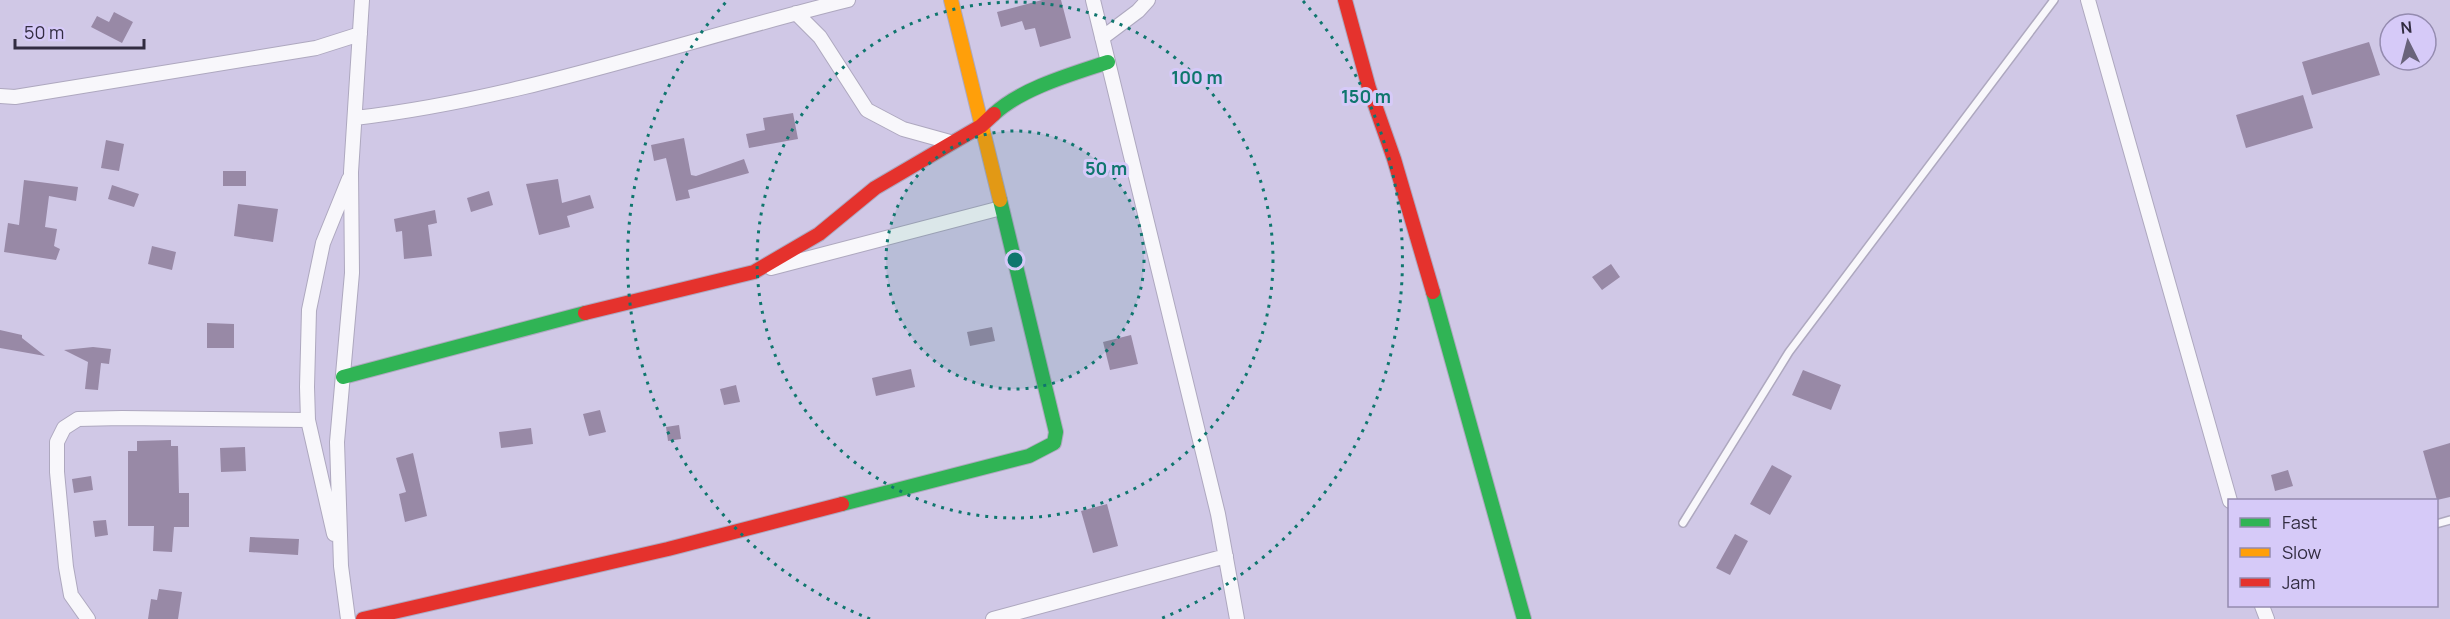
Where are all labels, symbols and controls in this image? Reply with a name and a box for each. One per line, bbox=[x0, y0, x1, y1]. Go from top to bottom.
scale bar bbox=[15, 12, 144, 50]
north arrow bbox=[2378, 12, 2438, 72]
text: N bbox=[2400, 16, 2413, 39]
text: 50 m bbox=[24, 20, 64, 44]
text: 100 m bbox=[1171, 65, 1223, 89]
text: 150 m bbox=[1341, 84, 1391, 108]
text: 50 m bbox=[1085, 156, 1127, 180]
centre of rings bbox=[1005, 250, 1025, 270]
legend bbox=[2228, 499, 2438, 607]
text: Fast bbox=[2282, 510, 2317, 534]
text: Slow bbox=[2282, 540, 2322, 564]
text: Jam bbox=[2282, 570, 2316, 594]

